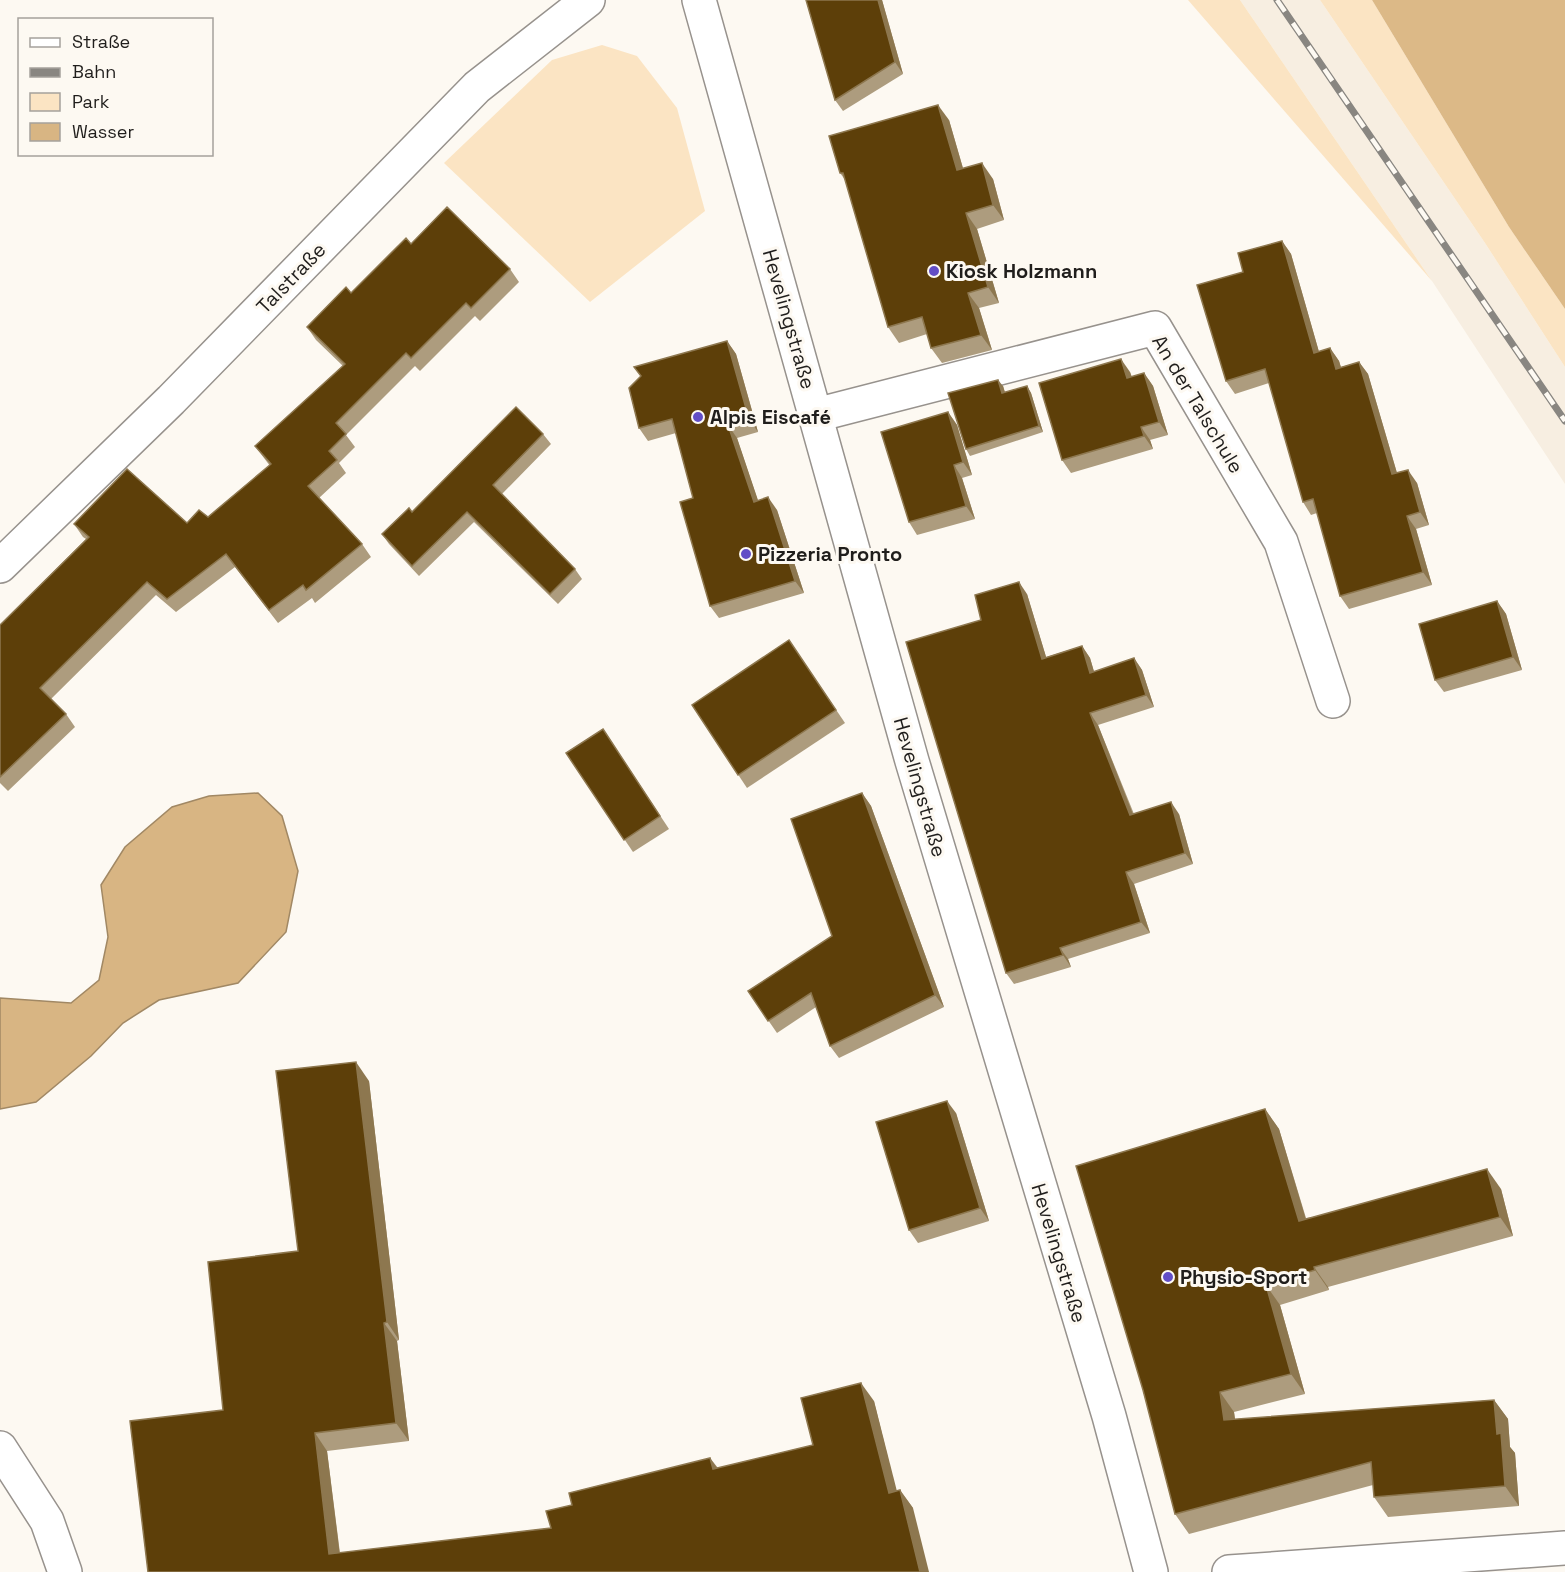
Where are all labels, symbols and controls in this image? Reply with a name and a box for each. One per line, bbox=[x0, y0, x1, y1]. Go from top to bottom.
legend bbox=[18, 18, 213, 156]
text: Straße bbox=[72, 30, 130, 53]
text: Bahn bbox=[72, 60, 116, 83]
text: Park bbox=[72, 90, 110, 113]
text: Wasser bbox=[72, 120, 134, 143]
street label: Talstraße bbox=[251, 237, 331, 319]
street label: Hevelingstraße bbox=[757, 246, 821, 392]
place label: Kiosk Holzmann bbox=[946, 258, 1097, 284]
marker: Kiosk Holzmann bbox=[927, 264, 941, 278]
street label: An der Talschule bbox=[1146, 330, 1250, 478]
place label: Alpis Eiscafé bbox=[710, 404, 831, 430]
marker: Alpis Eiscafé bbox=[691, 410, 705, 424]
place label: Pizzeria Pronto bbox=[758, 541, 902, 567]
marker: Pizzeria Pronto bbox=[739, 547, 753, 561]
street label: Hevelingstraße bbox=[888, 714, 952, 860]
street label: Hevelingstraße bbox=[1025, 1180, 1093, 1326]
place label: Physio-Sport bbox=[1180, 1264, 1307, 1290]
marker: Physio-Sport bbox=[1161, 1270, 1175, 1284]

